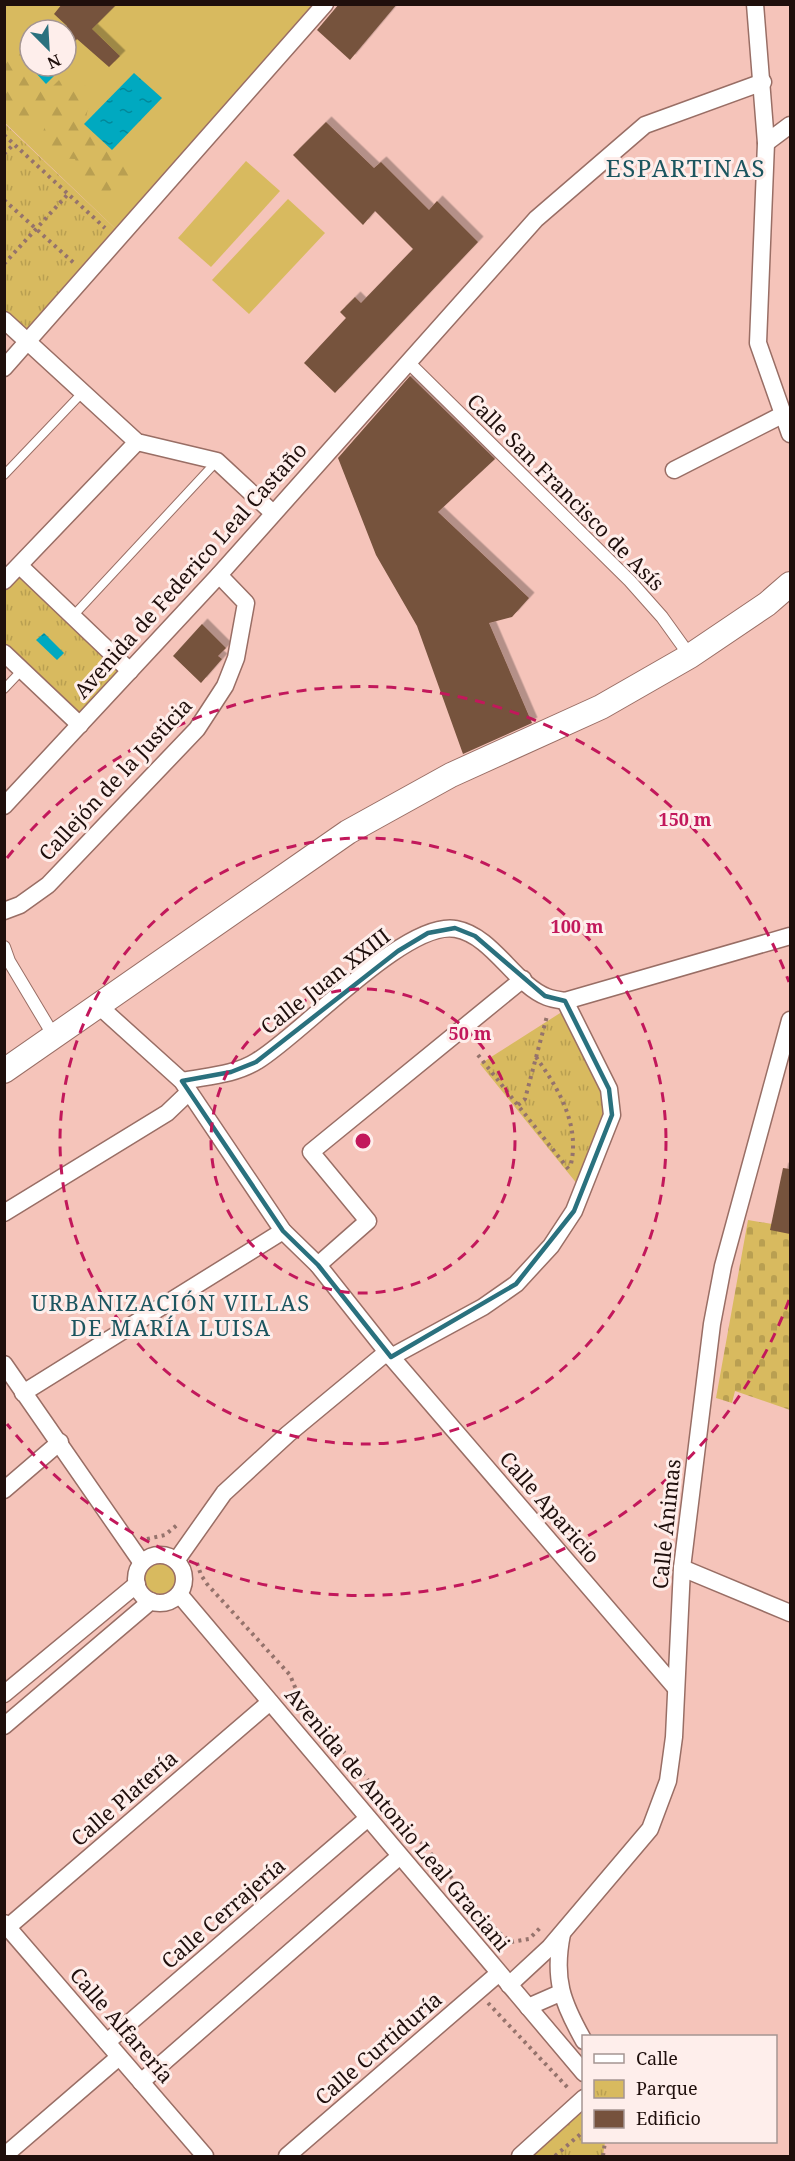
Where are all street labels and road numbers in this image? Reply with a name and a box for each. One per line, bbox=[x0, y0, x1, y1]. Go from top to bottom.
street label: Calle San Francisco de Asís bbox=[461, 387, 671, 597]
street label: Avenida de Federico Leal Castaño bbox=[67, 436, 313, 704]
street label: Callejón de la Justicia bbox=[32, 692, 198, 866]
street label: Calle Juan XXIII bbox=[255, 922, 395, 1040]
street label: Calle Aparicio bbox=[494, 1445, 606, 1569]
street label: Calle Ánimas bbox=[645, 1458, 687, 1590]
street label: Avenida de Antonio Leal Graciani bbox=[279, 1681, 517, 1957]
street label: Calle Platería bbox=[65, 1744, 183, 1852]
street label: Calle Cerrajería bbox=[155, 1851, 291, 1975]
street label: Calle Alfarería bbox=[64, 1961, 180, 2089]
street label: Calle Curtiduría bbox=[309, 1985, 447, 2111]

